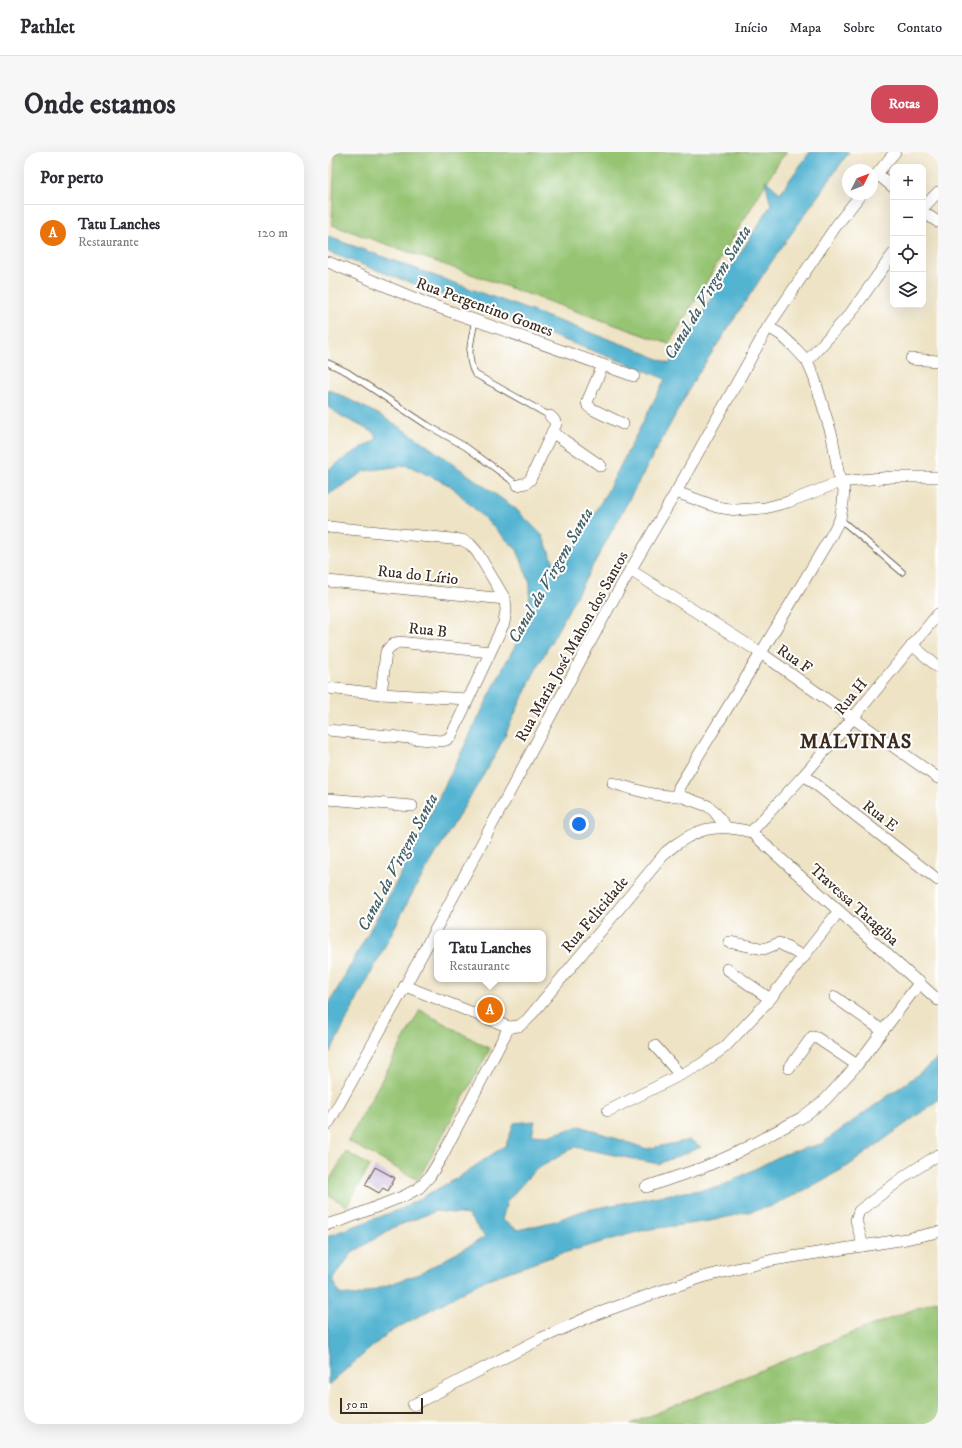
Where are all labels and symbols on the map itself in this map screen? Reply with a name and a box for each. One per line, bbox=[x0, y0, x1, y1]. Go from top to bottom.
north arrow bbox=[842, 164, 878, 200]
water label: Canal da Virgem Santa bbox=[659, 221, 757, 364]
street label: Rua Pergentino Gomes bbox=[413, 273, 556, 341]
water label: Canal da Virgem Santa bbox=[503, 504, 599, 647]
street label: Rua Maria José Mahon dos Santos bbox=[511, 548, 633, 745]
street label: Rua do Lírio bbox=[376, 561, 460, 589]
street label: Rua B bbox=[408, 618, 448, 642]
street label: Rua F bbox=[773, 640, 816, 678]
street label: Rua H bbox=[830, 674, 872, 719]
district label: MALVINAS bbox=[800, 730, 912, 755]
water label: Canal da Virgem Santa bbox=[352, 790, 443, 935]
street label: Rua E bbox=[858, 796, 902, 836]
your location bbox=[569, 814, 589, 834]
street label: Travessa Tatagiba bbox=[806, 859, 903, 950]
street label: Rua Felicidade bbox=[557, 872, 633, 957]
pin: A bbox=[477, 995, 503, 1025]
scale bar bbox=[340, 1396, 423, 1415]

